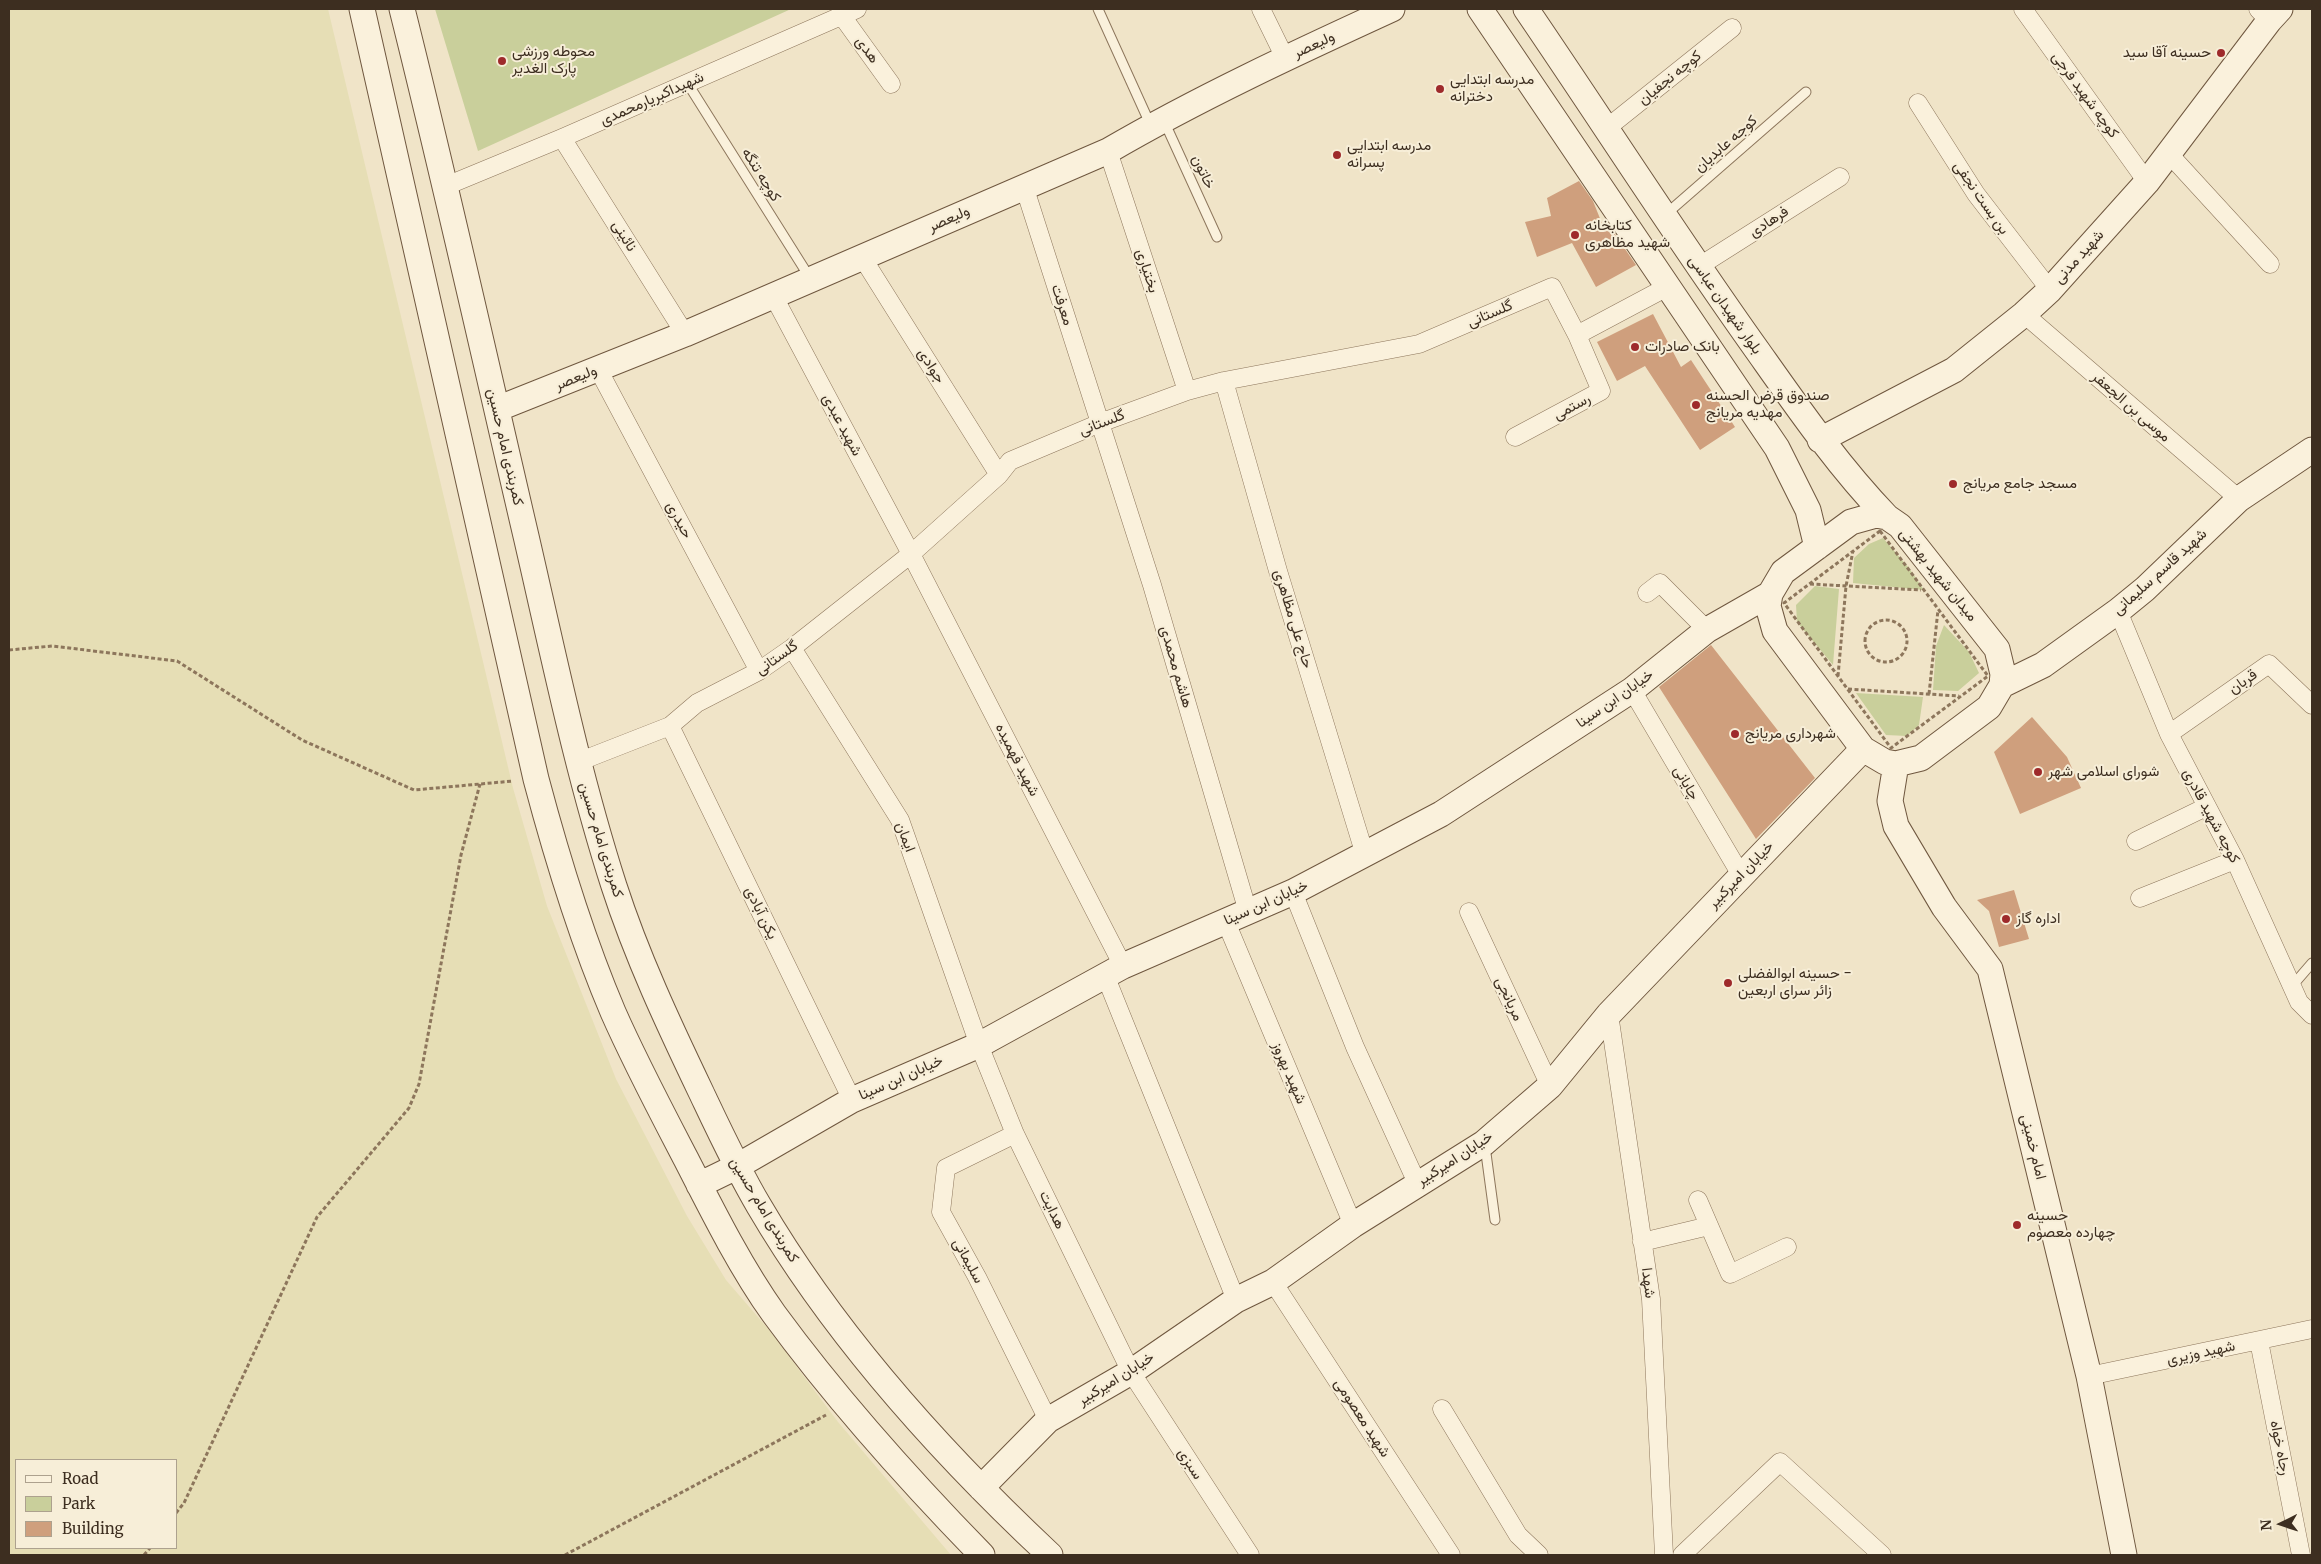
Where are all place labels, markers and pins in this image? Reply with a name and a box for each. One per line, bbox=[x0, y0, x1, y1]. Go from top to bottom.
place label: محوطه ورزشی پارک الغدیر bbox=[512, 43, 595, 78]
place label: حسینه آقا سید bbox=[2123, 44, 2211, 62]
marker: حسینه آقا سید bbox=[2215, 47, 2227, 59]
marker: محوطه ورزشی پارک الغدیر bbox=[496, 55, 508, 67]
place label: مدرسه ابتدایی دخترانه bbox=[1450, 71, 1534, 106]
marker: مدرسه ابتدایی دخترانه bbox=[1434, 83, 1446, 95]
place label: مدرسه ابتدایی پسرانه bbox=[1347, 137, 1431, 172]
marker: مدرسه ابتدایی پسرانه bbox=[1331, 149, 1343, 161]
place label: کتابخانه شهید مظاهری bbox=[1585, 217, 1670, 252]
marker: کتابخانه شهید مظاهری bbox=[1569, 229, 1581, 241]
place label: بانک صادرات bbox=[1645, 338, 1720, 356]
marker: بانک صادرات bbox=[1629, 341, 1641, 353]
place label: صندوق قرض الحسنه مهدیه مریانج bbox=[1706, 387, 1829, 422]
marker: صندوق قرض الحسنه مهدیه مریانج bbox=[1690, 399, 1702, 411]
place label: مسجد جامع مریانج bbox=[1963, 475, 2077, 493]
marker: مسجد جامع مریانج bbox=[1947, 478, 1959, 490]
place label: شهرداری مریانج bbox=[1745, 725, 1836, 743]
marker: شهرداری مریانج bbox=[1729, 728, 1741, 740]
place label: شورای اسلامی شهر bbox=[2048, 763, 2159, 781]
marker: شورای اسلامی شهر bbox=[2032, 766, 2044, 778]
place label: اداره گاز bbox=[2016, 910, 2060, 928]
marker: اداره گاز bbox=[2000, 913, 2012, 925]
place label: حسینه ابوالفضلی - زائر سرای اربعین bbox=[1738, 965, 1852, 1000]
marker: حسینه ابوالفضلی - زائر سرای اربعین bbox=[1722, 977, 1734, 989]
place label: حسینه چهارده معصوم bbox=[2027, 1207, 2115, 1242]
marker: حسینه چهارده معصوم bbox=[2011, 1219, 2023, 1231]

